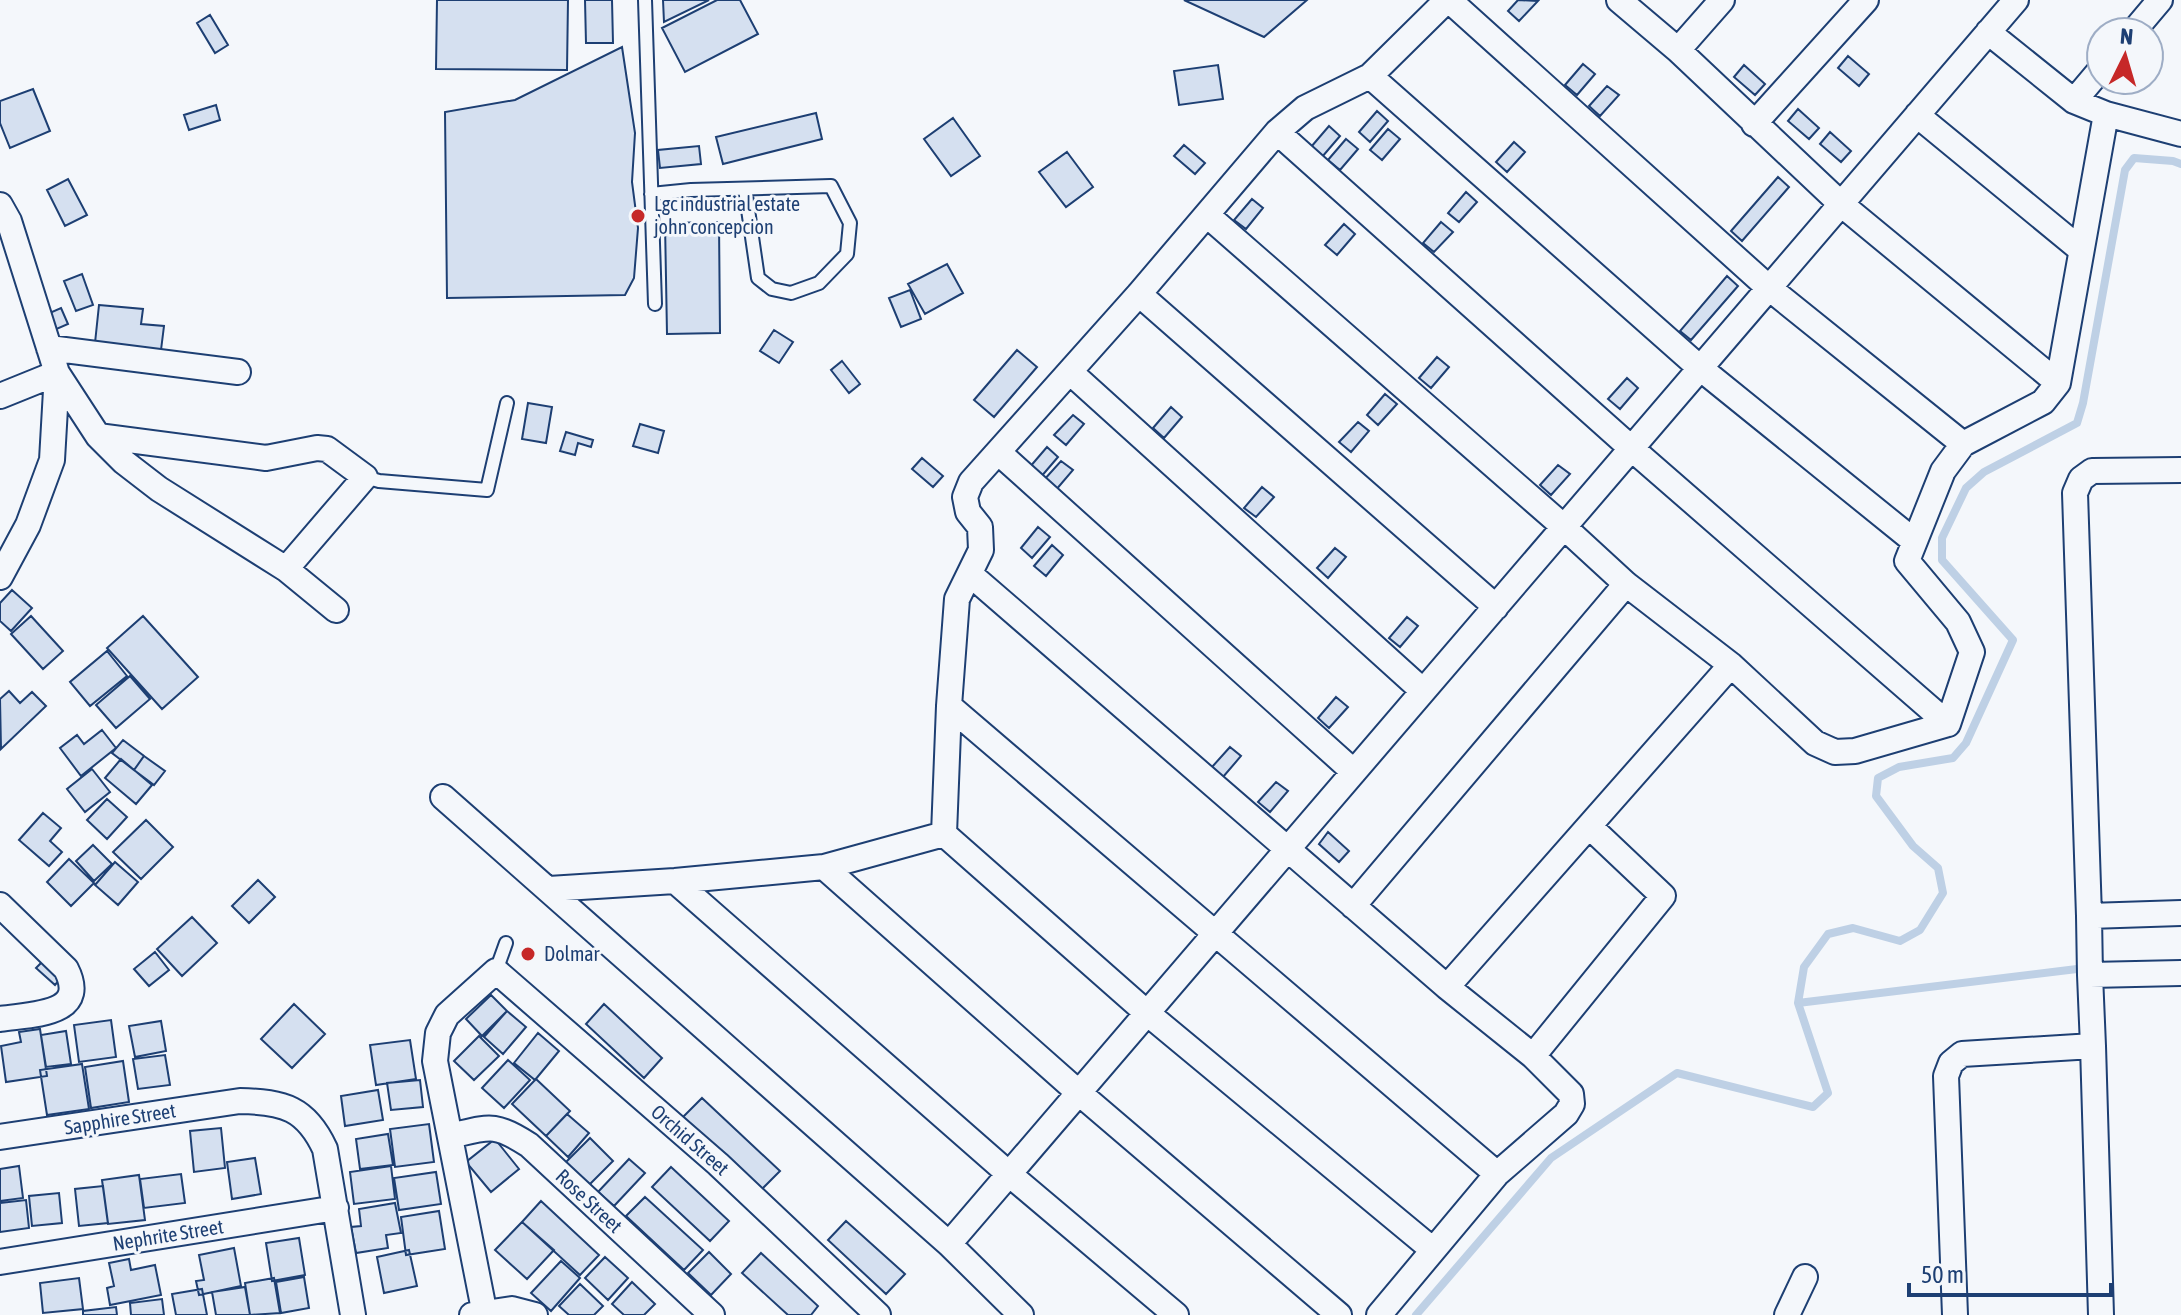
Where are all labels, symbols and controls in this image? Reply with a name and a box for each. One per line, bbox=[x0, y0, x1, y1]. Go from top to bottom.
north arrow bbox=[2085, 16, 2165, 96]
text: N bbox=[2119, 23, 2134, 50]
place label: Lgc industrial estate john concepcion bbox=[653, 192, 800, 238]
marker: Lgc industrial estate john concepcion bbox=[629, 207, 647, 225]
place label: Dolmar bbox=[544, 942, 601, 965]
marker: Dolmar bbox=[519, 945, 537, 963]
street label: Sapphire Street bbox=[63, 1098, 178, 1139]
street label: Orchid Street bbox=[647, 1100, 734, 1180]
street label: Rose Street bbox=[551, 1164, 627, 1237]
street label: Nephrite Street bbox=[111, 1214, 225, 1255]
scale bar bbox=[1909, 1247, 2111, 1297]
text: 50 m bbox=[1921, 1261, 1964, 1288]

